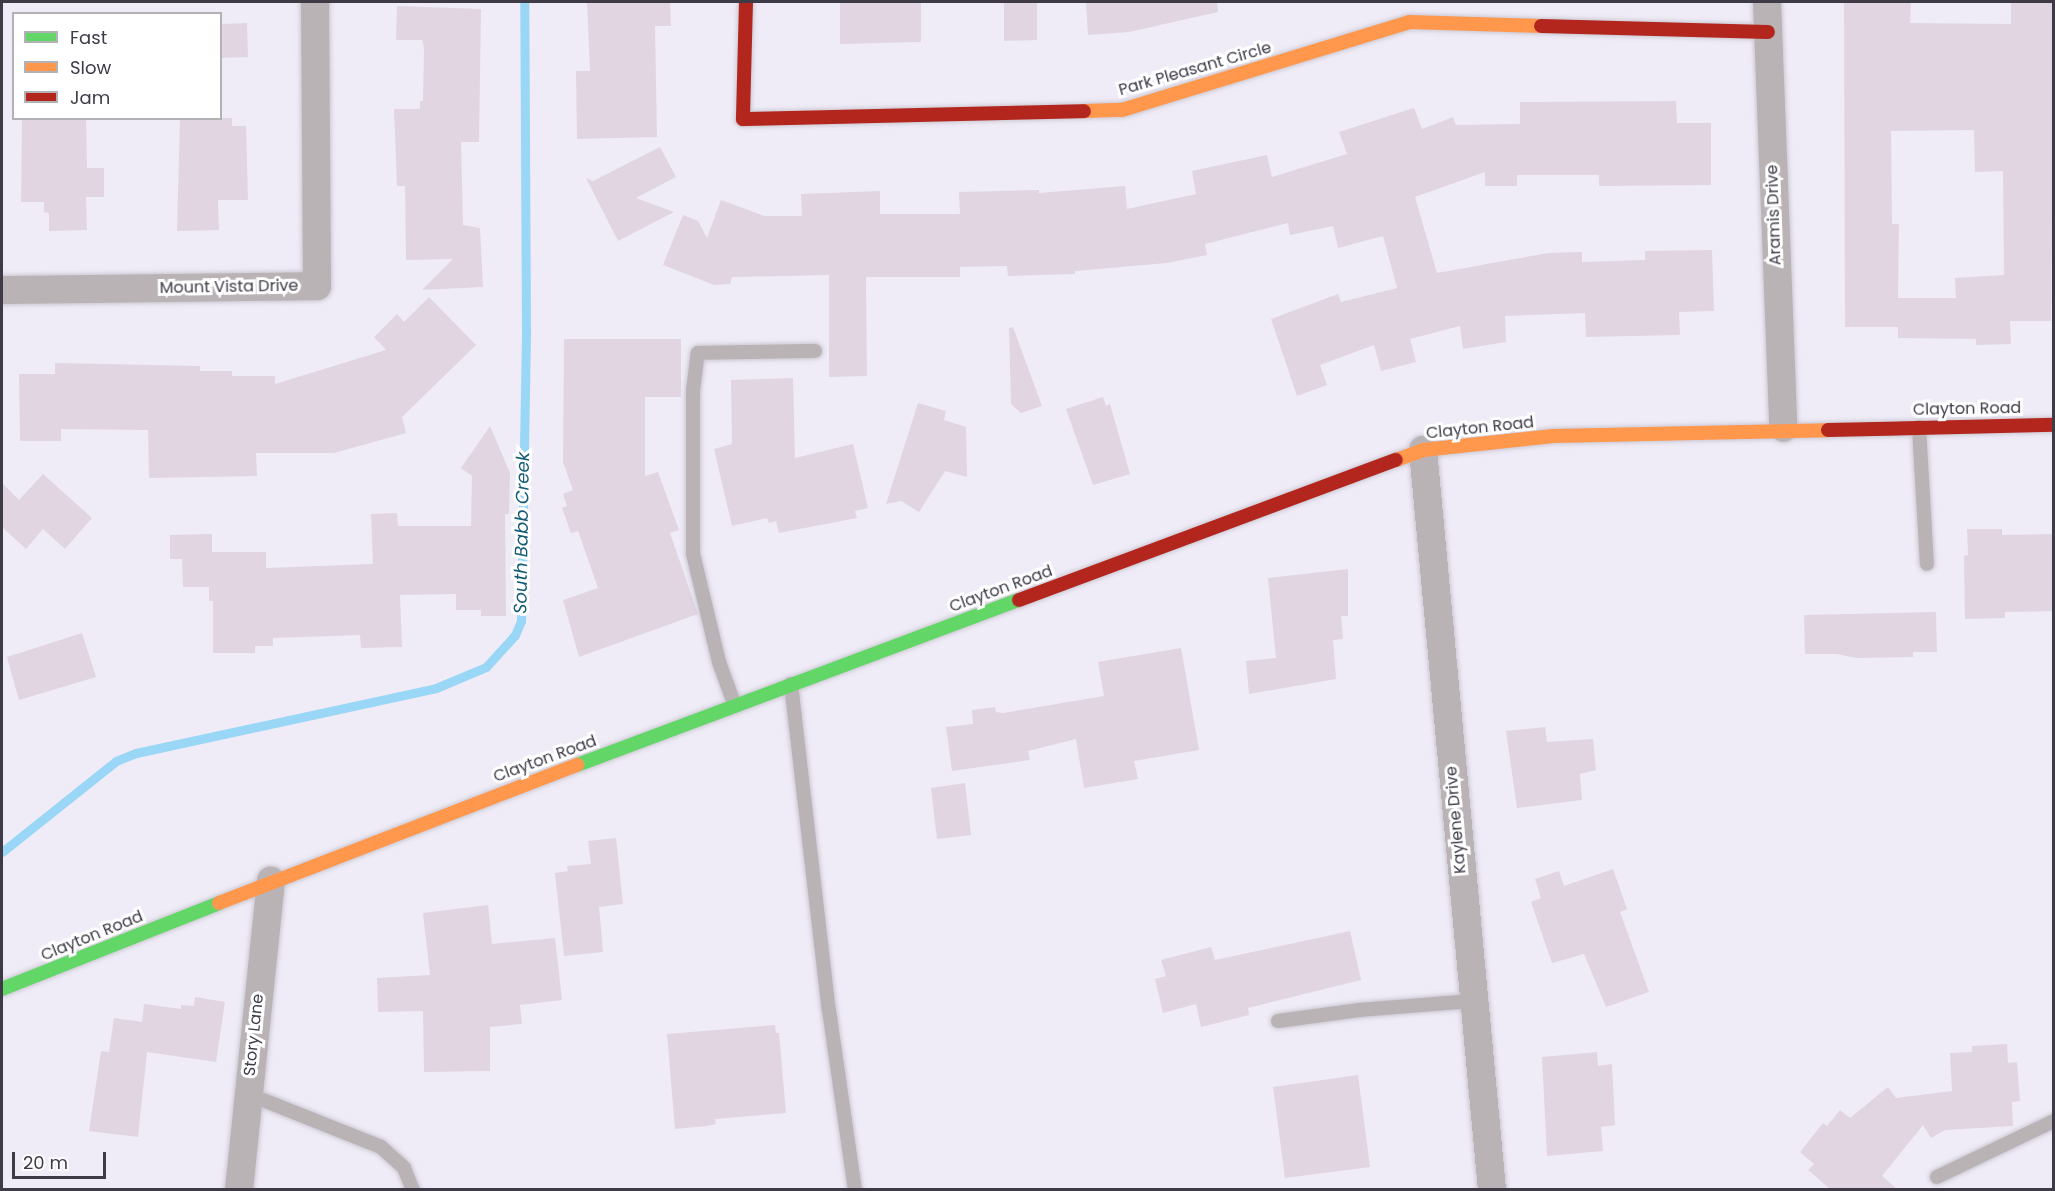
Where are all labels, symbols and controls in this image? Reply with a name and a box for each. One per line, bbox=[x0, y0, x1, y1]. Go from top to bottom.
legend bbox=[12, 12, 222, 120]
text: Fast bbox=[70, 25, 107, 50]
street label: Park Pleasant Circle bbox=[1116, 38, 1274, 100]
text: Slow bbox=[70, 55, 111, 80]
text: Jam bbox=[70, 85, 110, 110]
street label: Aramis Drive bbox=[1763, 164, 1785, 266]
street label: Mount Vista Drive bbox=[159, 276, 299, 298]
street label: Clayton Road bbox=[1913, 398, 2021, 420]
street label: Clayton Road bbox=[1425, 413, 1535, 443]
water label: South Babb Creek bbox=[510, 452, 534, 614]
street label: Clayton Road bbox=[947, 561, 1055, 617]
street label: Clayton Road bbox=[491, 731, 599, 787]
street label: Kaylene Drive bbox=[1442, 765, 1470, 875]
street label: Clayton Road bbox=[38, 907, 146, 965]
street label: Story Lane bbox=[240, 993, 268, 1077]
scale bar bbox=[15, 1140, 110, 1178]
text: 20 m bbox=[23, 1150, 68, 1175]

